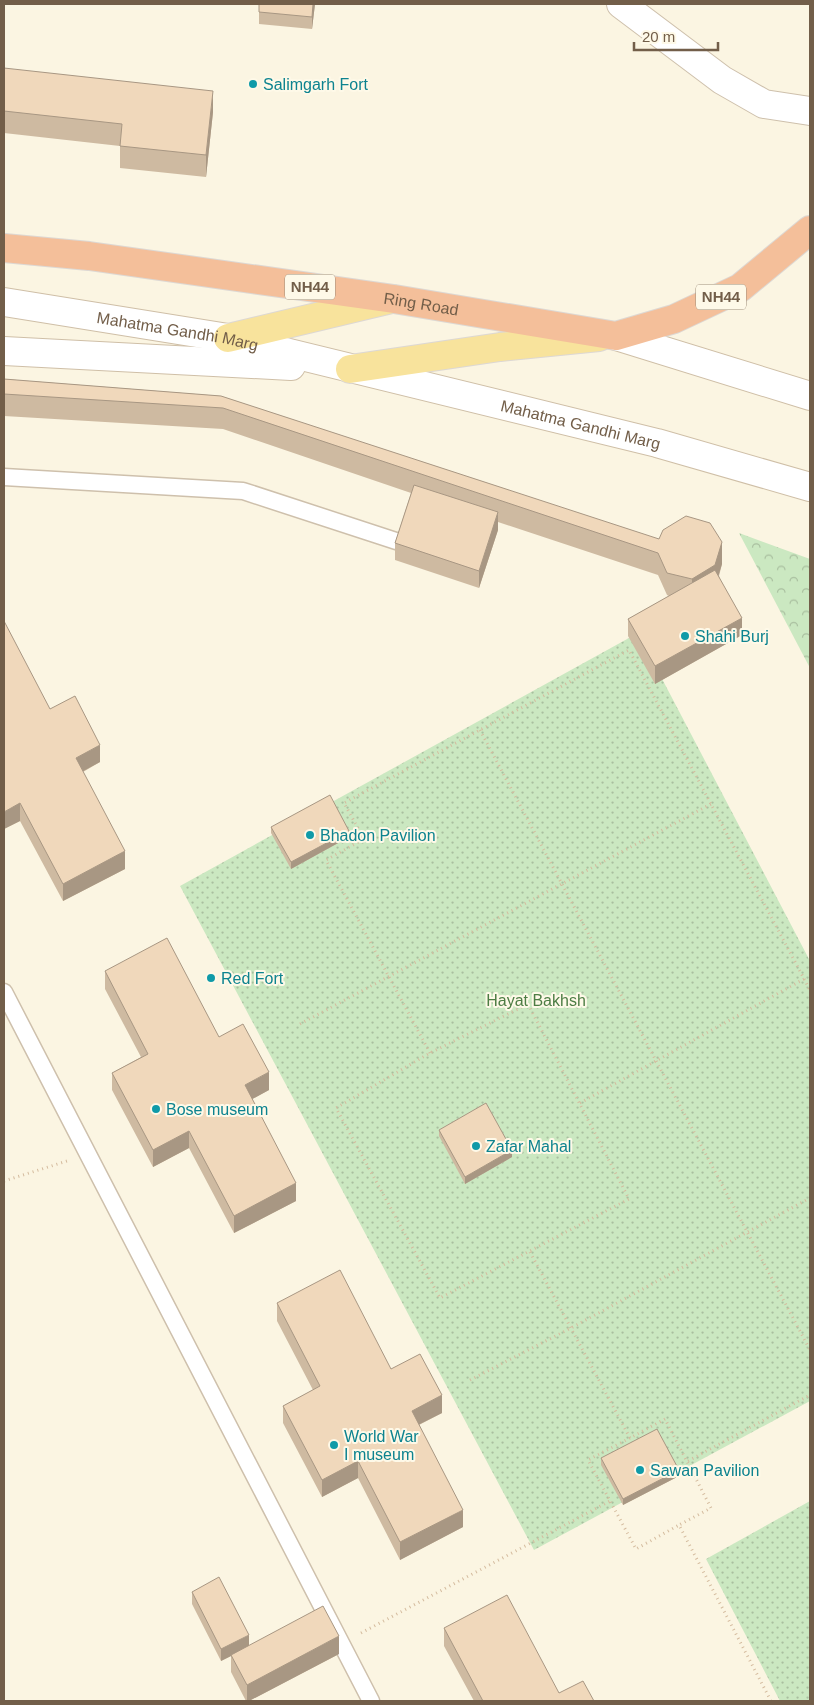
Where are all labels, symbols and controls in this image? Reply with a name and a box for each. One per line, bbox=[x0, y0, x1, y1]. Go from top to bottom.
scale bar bbox=[634, 20, 718, 52]
text: 20 m bbox=[642, 28, 675, 45]
place label: Salimgarh Fort bbox=[263, 76, 368, 93]
marker: Salimgarh Fort bbox=[247, 78, 259, 90]
road number: NH44 bbox=[285, 274, 335, 300]
road number: NH44 bbox=[696, 284, 746, 310]
street label: Ring Road bbox=[383, 290, 460, 319]
street label: Mahatma Gandhi Marg bbox=[96, 309, 260, 354]
street label: Mahatma Gandhi Marg bbox=[499, 397, 662, 453]
place label: Shahi Burj bbox=[695, 628, 769, 645]
marker: Shahi Burj bbox=[679, 630, 691, 642]
place label: Bhadon Pavilion bbox=[320, 827, 436, 844]
marker: Bhadon Pavilion bbox=[304, 829, 316, 841]
place label: Red Fort bbox=[221, 970, 284, 987]
marker: Red Fort bbox=[205, 972, 217, 984]
park label: Hayat Bakhsh bbox=[486, 992, 586, 1009]
place label: Bose museum bbox=[166, 1101, 268, 1118]
marker: Bose museum bbox=[150, 1103, 162, 1115]
place label: Zafar Mahal bbox=[486, 1138, 571, 1155]
marker: Zafar Mahal bbox=[470, 1140, 482, 1152]
place label: World War I museum bbox=[344, 1428, 419, 1463]
marker: World War I museum bbox=[328, 1439, 340, 1451]
place label: Sawan Pavilion bbox=[650, 1462, 759, 1479]
marker: Sawan Pavilion bbox=[634, 1464, 646, 1476]

